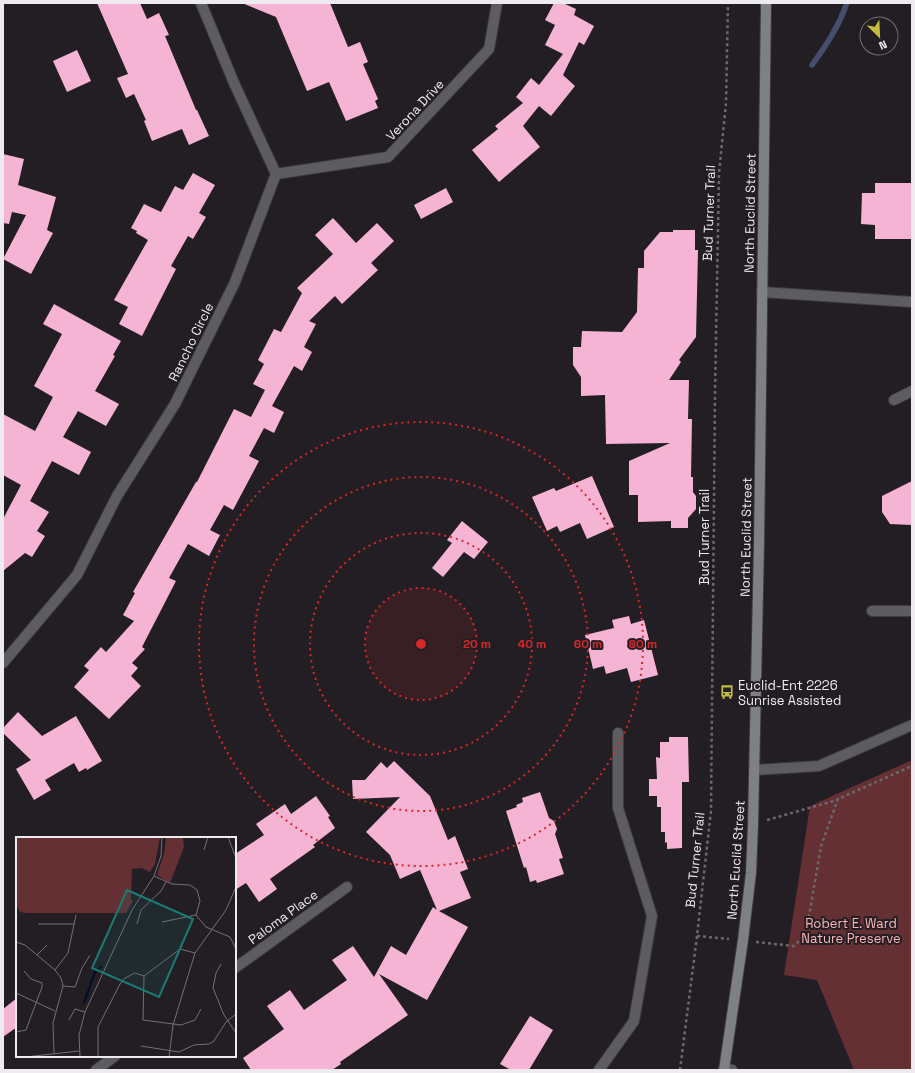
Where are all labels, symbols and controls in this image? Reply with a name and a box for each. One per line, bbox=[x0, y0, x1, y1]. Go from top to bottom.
north arrow bbox=[859, 16, 899, 56]
text: N bbox=[877, 37, 889, 53]
street label: Verona Drive bbox=[382, 76, 448, 144]
street label: North Euclid Street bbox=[740, 153, 760, 273]
street label: Bud Turner Trail bbox=[699, 165, 719, 261]
street label: Rancho Circle bbox=[165, 300, 217, 384]
street label: North Euclid Street bbox=[736, 477, 756, 597]
street label: Bud Turner Trail bbox=[696, 489, 713, 585]
text: 20 m bbox=[463, 636, 491, 652]
text: 40 m bbox=[518, 636, 546, 652]
text: 60 m bbox=[574, 636, 602, 652]
text: 80 m bbox=[629, 636, 657, 652]
centre of rings bbox=[414, 637, 428, 651]
place label: Euclid-Ent 2226 Sunrise Assisted bbox=[738, 677, 841, 709]
bus stop icon: Euclid-Ent 2226 Sunrise Assisted bbox=[719, 684, 735, 700]
street label: North Euclid Street bbox=[723, 800, 749, 920]
street label: Bud Turner Trail bbox=[682, 811, 708, 909]
inset map bbox=[16, 837, 236, 1057]
street label: Paloma Place bbox=[245, 886, 321, 948]
park label: Robert E. Ward Nature Preserve bbox=[801, 915, 901, 947]

